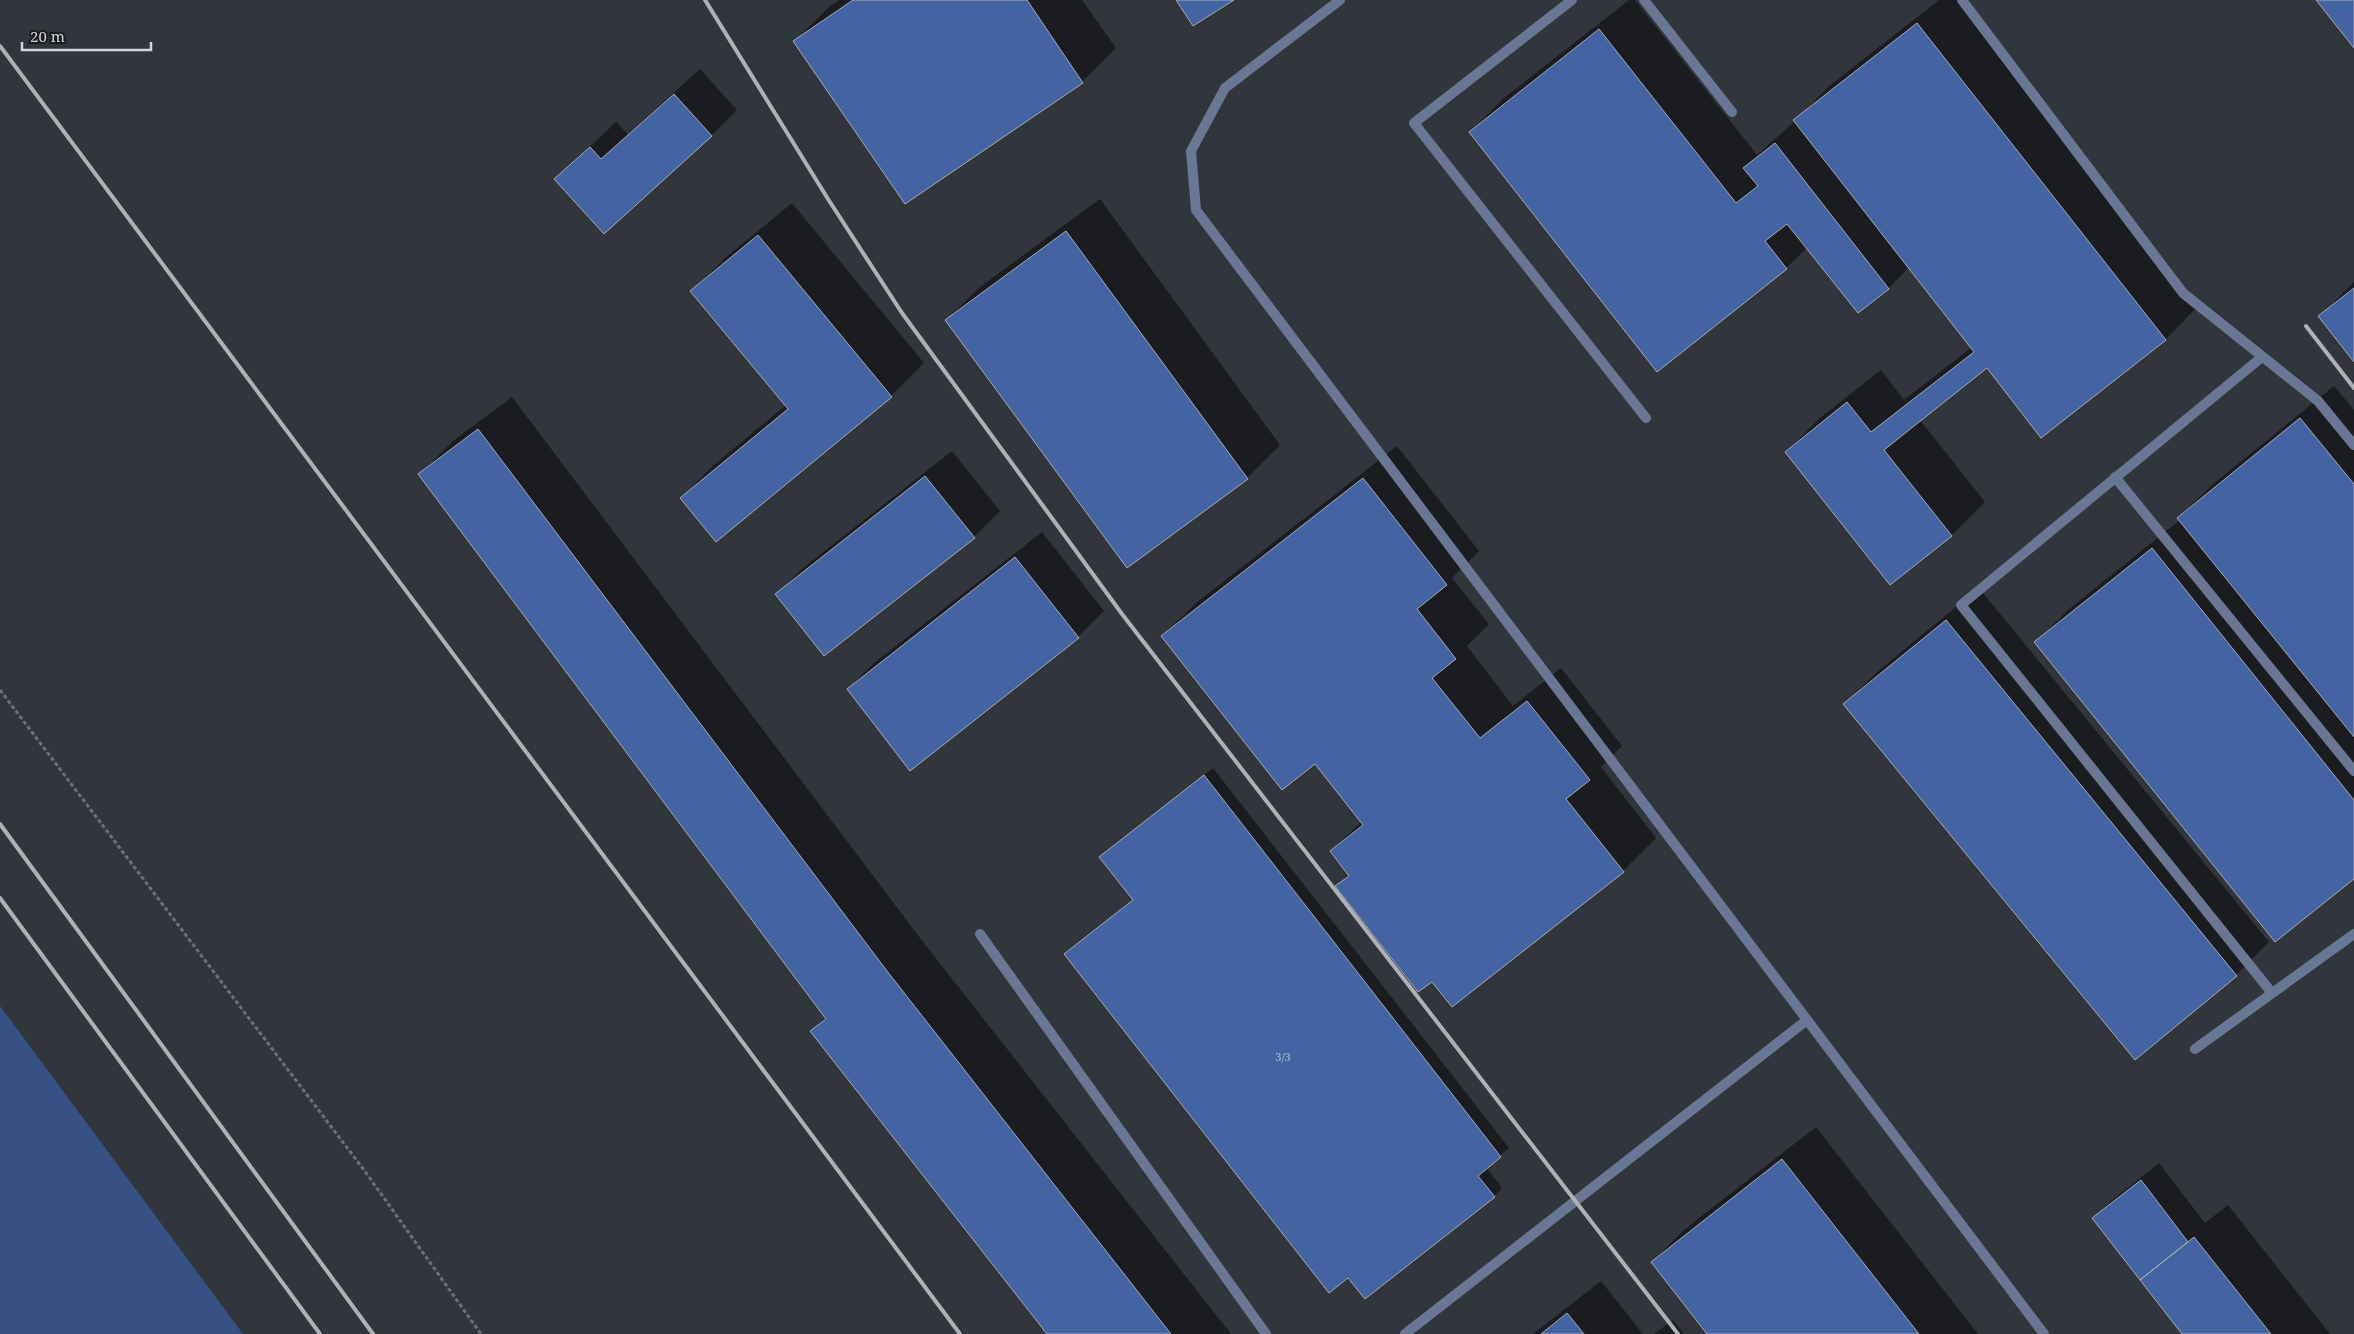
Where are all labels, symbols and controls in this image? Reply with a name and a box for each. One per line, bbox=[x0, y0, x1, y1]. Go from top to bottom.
scale bar bbox=[22, 20, 151, 52]
text: 20 m bbox=[30, 26, 65, 46]
house number: 3/3 bbox=[1275, 1049, 1291, 1064]

